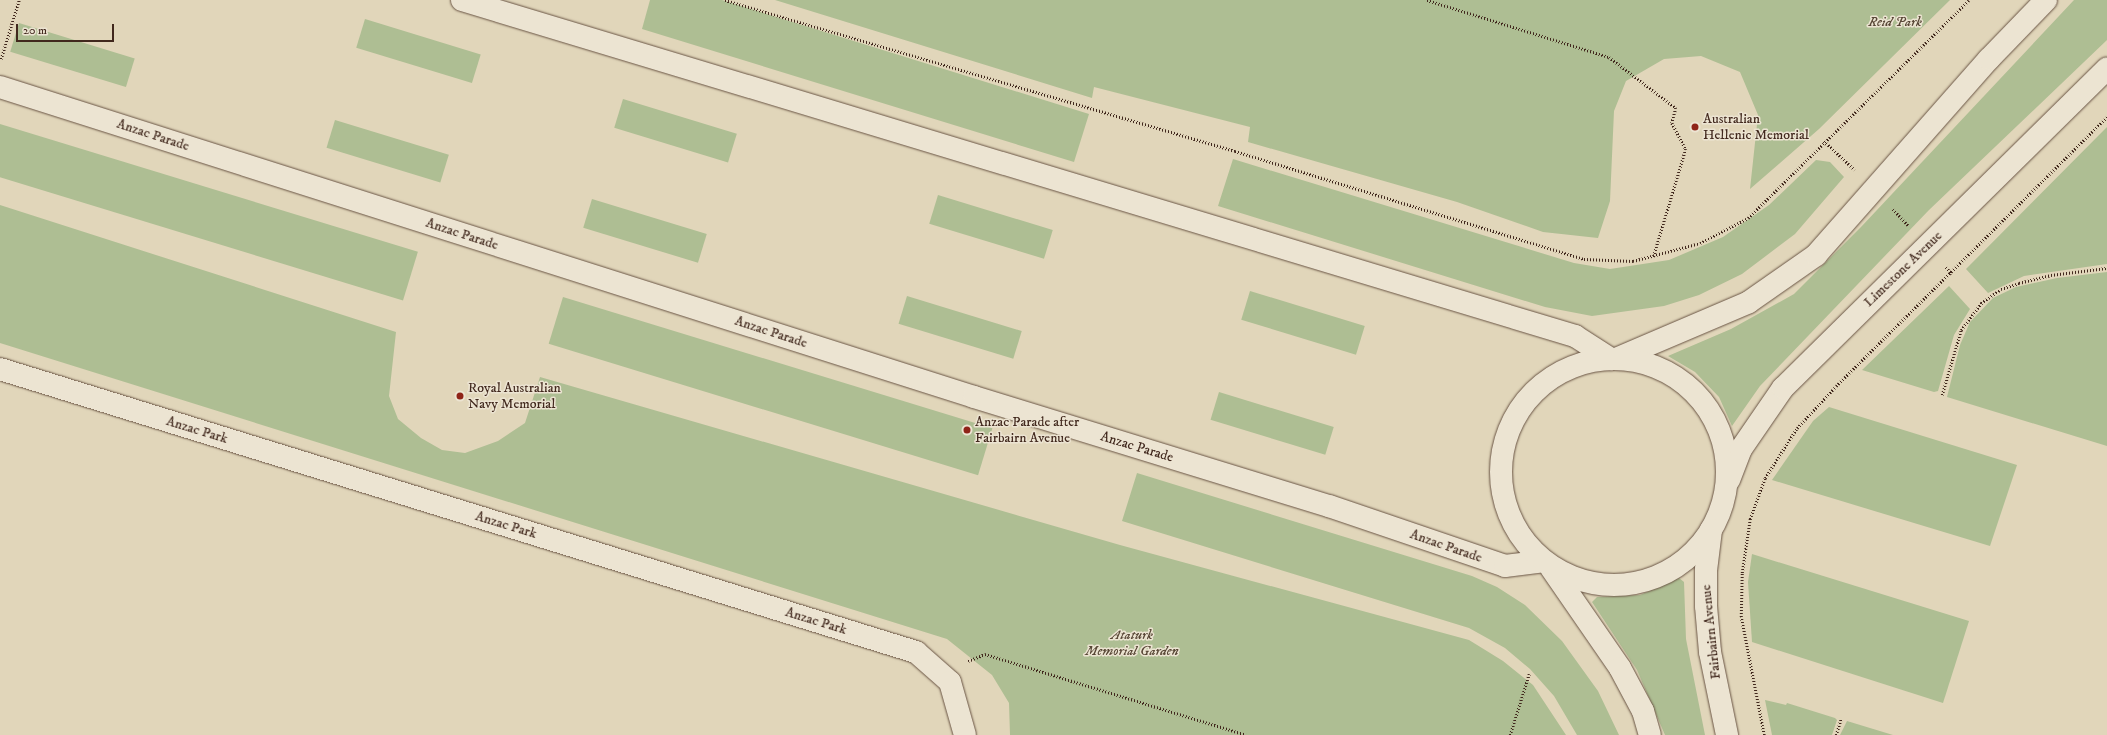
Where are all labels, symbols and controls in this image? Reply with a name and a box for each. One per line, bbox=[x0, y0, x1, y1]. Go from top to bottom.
park label: Reid Park bbox=[1868, 14, 1922, 30]
scale bar bbox=[18, 16, 116, 42]
text: 20 m bbox=[23, 23, 47, 38]
place label: Australian Hellenic Memorial bbox=[1703, 111, 1809, 144]
street label: Anzac Parade bbox=[115, 115, 191, 155]
marker: Australian Hellenic Memorial bbox=[1690, 122, 1700, 132]
street label: Anzac Parade bbox=[424, 214, 500, 254]
street label: Limestone Avenue bbox=[1860, 227, 1946, 311]
street label: Anzac Parade bbox=[733, 312, 809, 352]
place label: Royal Australian Navy Memorial bbox=[468, 380, 561, 412]
marker: Royal Australian Navy Memorial bbox=[455, 391, 465, 401]
street label: Anzac Park bbox=[164, 413, 230, 447]
place label: Anzac Parade after Fairbairn Avenue bbox=[975, 414, 1079, 446]
marker: Anzac Parade after Fairbairn Avenue bbox=[962, 425, 972, 435]
street label: Anzac Parade bbox=[1099, 428, 1175, 466]
street label: Anzac Park bbox=[473, 508, 539, 542]
street label: Anzac Parade bbox=[1408, 526, 1484, 566]
street label: Fairbairn Avenue bbox=[1698, 584, 1724, 680]
street label: Anzac Park bbox=[783, 604, 849, 638]
park label: Ataturk Memorial Garden bbox=[1085, 627, 1179, 660]

